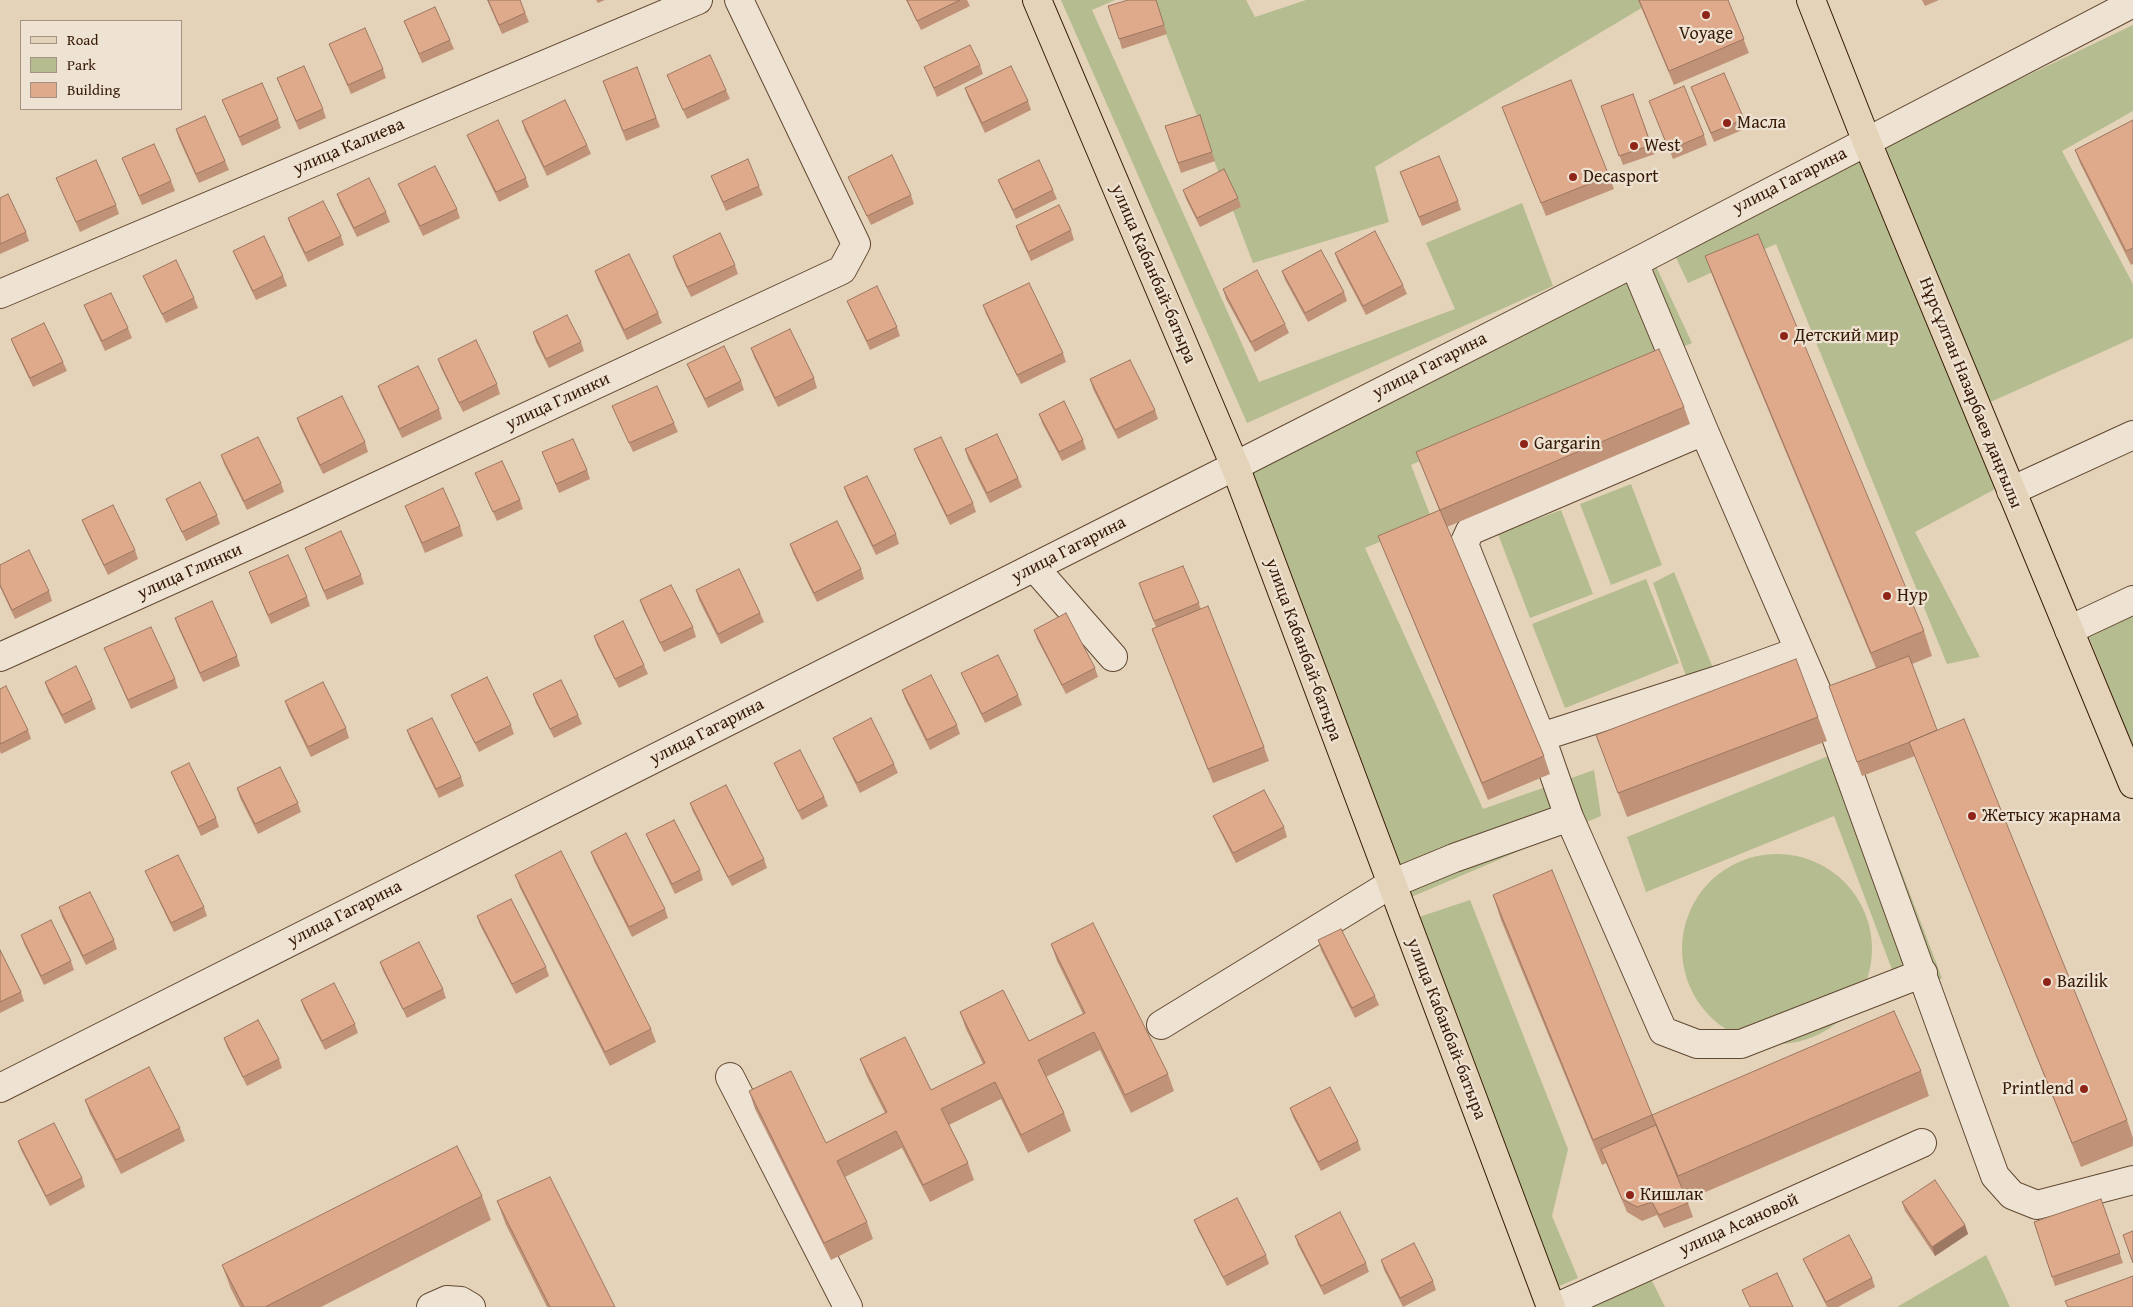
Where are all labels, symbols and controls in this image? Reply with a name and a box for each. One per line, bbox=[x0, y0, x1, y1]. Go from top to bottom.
marker: Voyage bbox=[1700, 9, 1712, 21]
legend bbox=[20, 20, 182, 110]
place label: Voyage bbox=[1679, 23, 1733, 45]
text: Road bbox=[67, 29, 98, 50]
text: Park bbox=[67, 54, 96, 75]
text: Building bbox=[67, 79, 120, 100]
place label: Масла bbox=[1737, 112, 1786, 134]
street label: улица Калиева bbox=[290, 114, 408, 180]
marker: Масла bbox=[1721, 117, 1733, 129]
place label: West bbox=[1644, 135, 1681, 157]
marker: West bbox=[1628, 140, 1640, 152]
street label: улица Гагарина bbox=[1729, 143, 1851, 219]
place label: Decasport bbox=[1583, 166, 1659, 188]
marker: Decasport bbox=[1567, 171, 1579, 183]
street label: улица Кабанбай-батыра bbox=[1105, 181, 1201, 367]
street label: Нұрсұлтан Назарбаев даңғылы bbox=[1914, 274, 2026, 512]
place label: Детский мир bbox=[1794, 325, 1899, 347]
street label: улица Гагарина bbox=[1369, 328, 1491, 404]
marker: Детский мир bbox=[1778, 330, 1790, 342]
street label: улица Глинки bbox=[502, 368, 614, 436]
place label: Gargarin bbox=[1534, 433, 1601, 455]
marker: Gargarin bbox=[1518, 438, 1530, 450]
street label: улица Гагарина bbox=[1008, 512, 1130, 588]
street label: улица Глинки bbox=[134, 539, 246, 605]
street label: улица Кабанбай-батыра bbox=[1260, 556, 1346, 744]
place label: Нур bbox=[1897, 585, 1928, 607]
marker: Нур bbox=[1881, 590, 1893, 602]
street label: улица Гагарина bbox=[646, 694, 768, 770]
place label: Жетысу жарнама bbox=[1982, 805, 2121, 827]
marker: Жетысу жарнама bbox=[1966, 810, 1978, 822]
street label: улица Гагарина bbox=[284, 876, 406, 952]
street label: улица Кабанбай-батыра bbox=[1401, 935, 1491, 1123]
place label: Bazilik bbox=[2057, 971, 2108, 993]
marker: Bazilik bbox=[2041, 976, 2053, 988]
place label: Printlend bbox=[2002, 1078, 2074, 1100]
marker: Printlend bbox=[2078, 1083, 2090, 1095]
place label: Кишлак bbox=[1640, 1184, 1703, 1206]
marker: Кишлак bbox=[1624, 1189, 1636, 1201]
street label: улица Асановой bbox=[1676, 1189, 1802, 1261]

